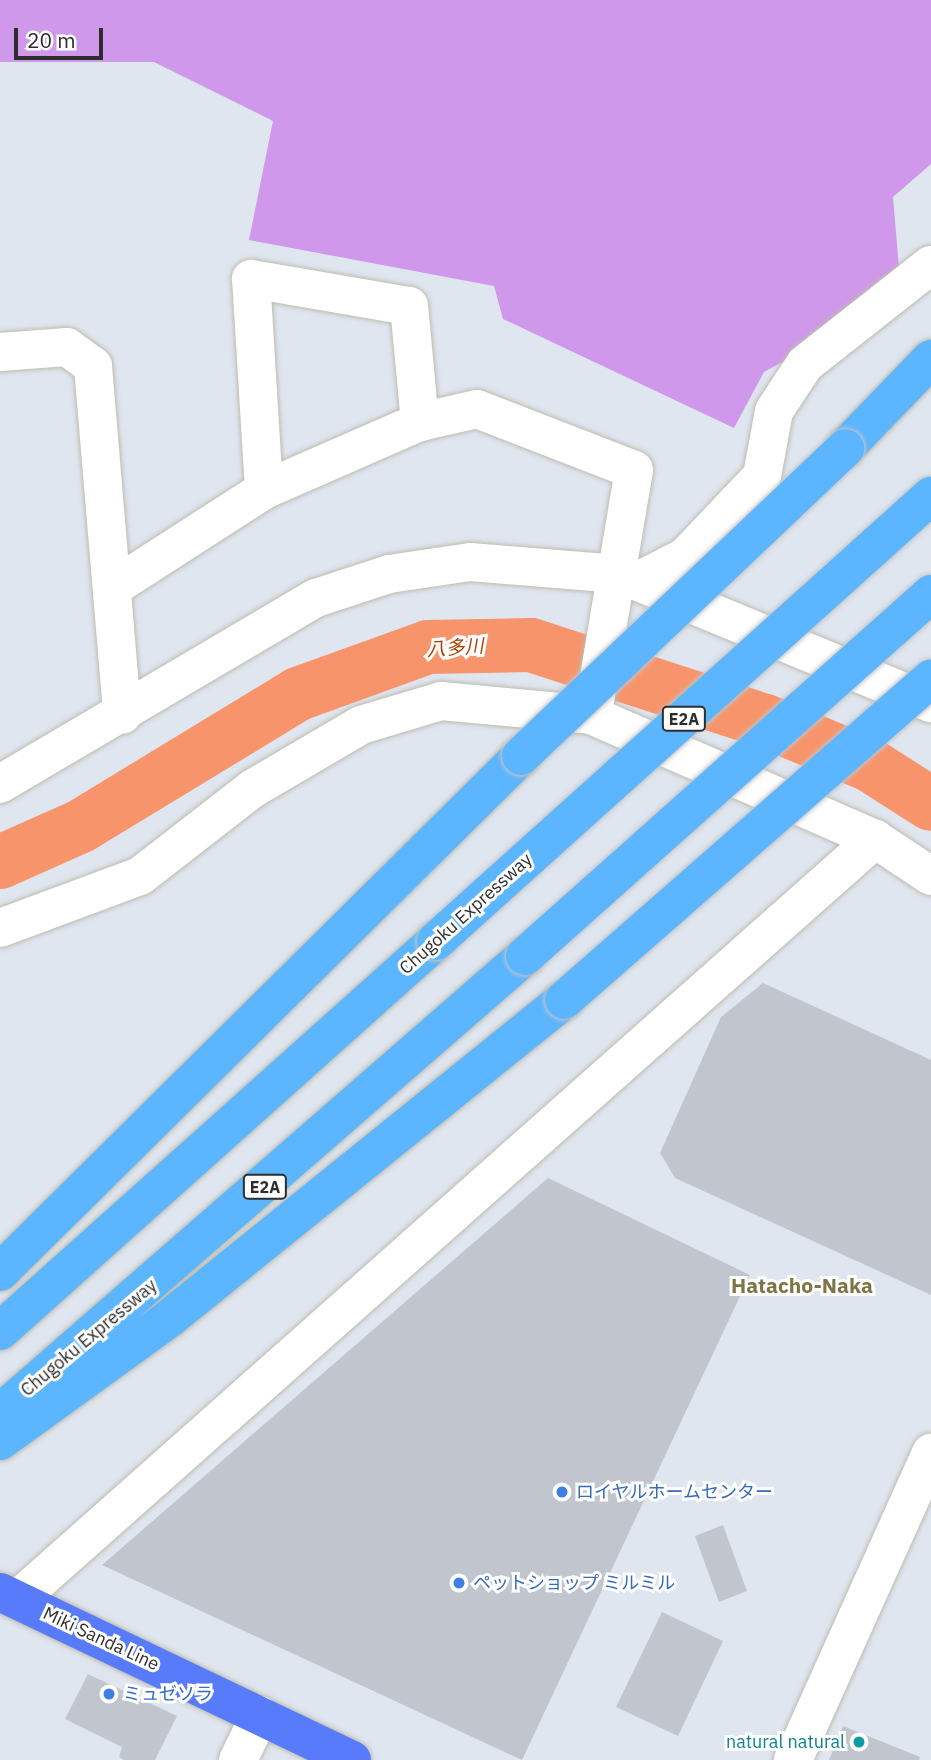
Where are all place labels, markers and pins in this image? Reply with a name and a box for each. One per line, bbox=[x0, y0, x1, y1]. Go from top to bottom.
place label: ロイヤルホームセンター bbox=[576, 1481, 774, 1503]
marker: ロイヤルホームセンター bbox=[554, 1484, 570, 1500]
place label: ペットショップ ミルミル bbox=[473, 1572, 675, 1594]
marker: ペットショップ ミルミル bbox=[451, 1575, 467, 1591]
place label: ミュゼソラ bbox=[123, 1683, 213, 1705]
marker: ミュゼソラ bbox=[101, 1686, 117, 1702]
place label: natural natural bbox=[726, 1731, 845, 1753]
marker: natural natural bbox=[851, 1734, 867, 1750]

